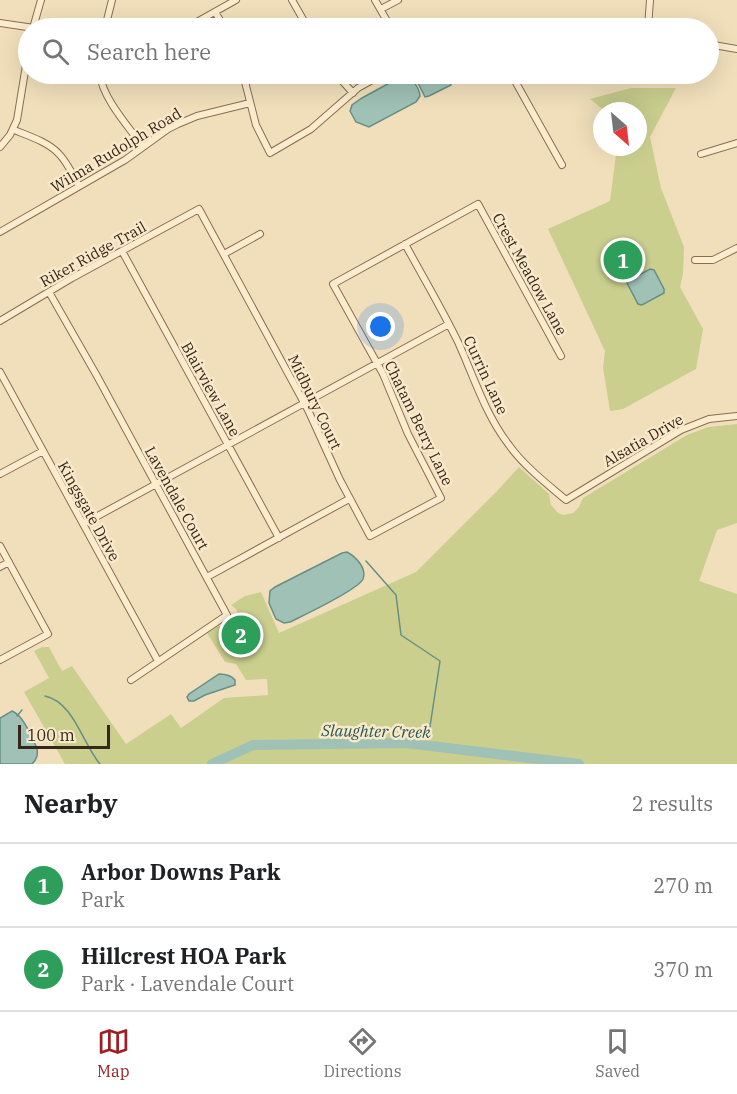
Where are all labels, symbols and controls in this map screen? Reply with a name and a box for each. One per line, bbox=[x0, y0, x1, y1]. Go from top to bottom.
search box bbox=[18, 18, 719, 84]
icon: search bbox=[39, 35, 72, 68]
text: Search here bbox=[87, 37, 211, 66]
north arrow bbox=[593, 102, 647, 156]
street label: Wilma Rudolph Road bbox=[47, 104, 185, 196]
street label: Crest Meadow Lane bbox=[488, 209, 572, 339]
street label: Riker Ridge Trail bbox=[37, 217, 149, 291]
pin: 1 bbox=[604, 238, 642, 282]
your location bbox=[366, 312, 395, 341]
street label: Currin Lane bbox=[459, 333, 513, 417]
street label: Blairview Lane bbox=[177, 338, 245, 440]
street label: Midbury Court bbox=[284, 351, 346, 453]
street label: Chatam Berry Lane bbox=[381, 358, 457, 488]
street label: Alsatia Drive bbox=[599, 409, 687, 471]
street label: Lavendale Court bbox=[141, 443, 213, 553]
street label: Kingsgate Drive bbox=[54, 458, 124, 564]
pin: 2 bbox=[222, 612, 260, 658]
water label: Slaughter Creek bbox=[320, 720, 431, 742]
scale bar bbox=[18, 722, 110, 750]
text: 100 m bbox=[27, 725, 75, 745]
text: Nearby bbox=[24, 786, 118, 820]
text: 2 results bbox=[632, 790, 713, 817]
text: Arbor Downs Park bbox=[81, 857, 280, 886]
text: 1 bbox=[38, 872, 50, 899]
text: 270 m bbox=[653, 872, 713, 899]
text: Park bbox=[81, 886, 125, 913]
text: Hillcrest HOA Park bbox=[81, 941, 286, 970]
text: 2 bbox=[38, 956, 50, 983]
text: 370 m bbox=[653, 956, 713, 983]
text: Park · Lavendale Court bbox=[81, 970, 294, 997]
tab: Map bbox=[97, 1025, 130, 1081]
tab: Directions bbox=[324, 1025, 402, 1081]
tab: Saved bbox=[595, 1025, 640, 1081]

